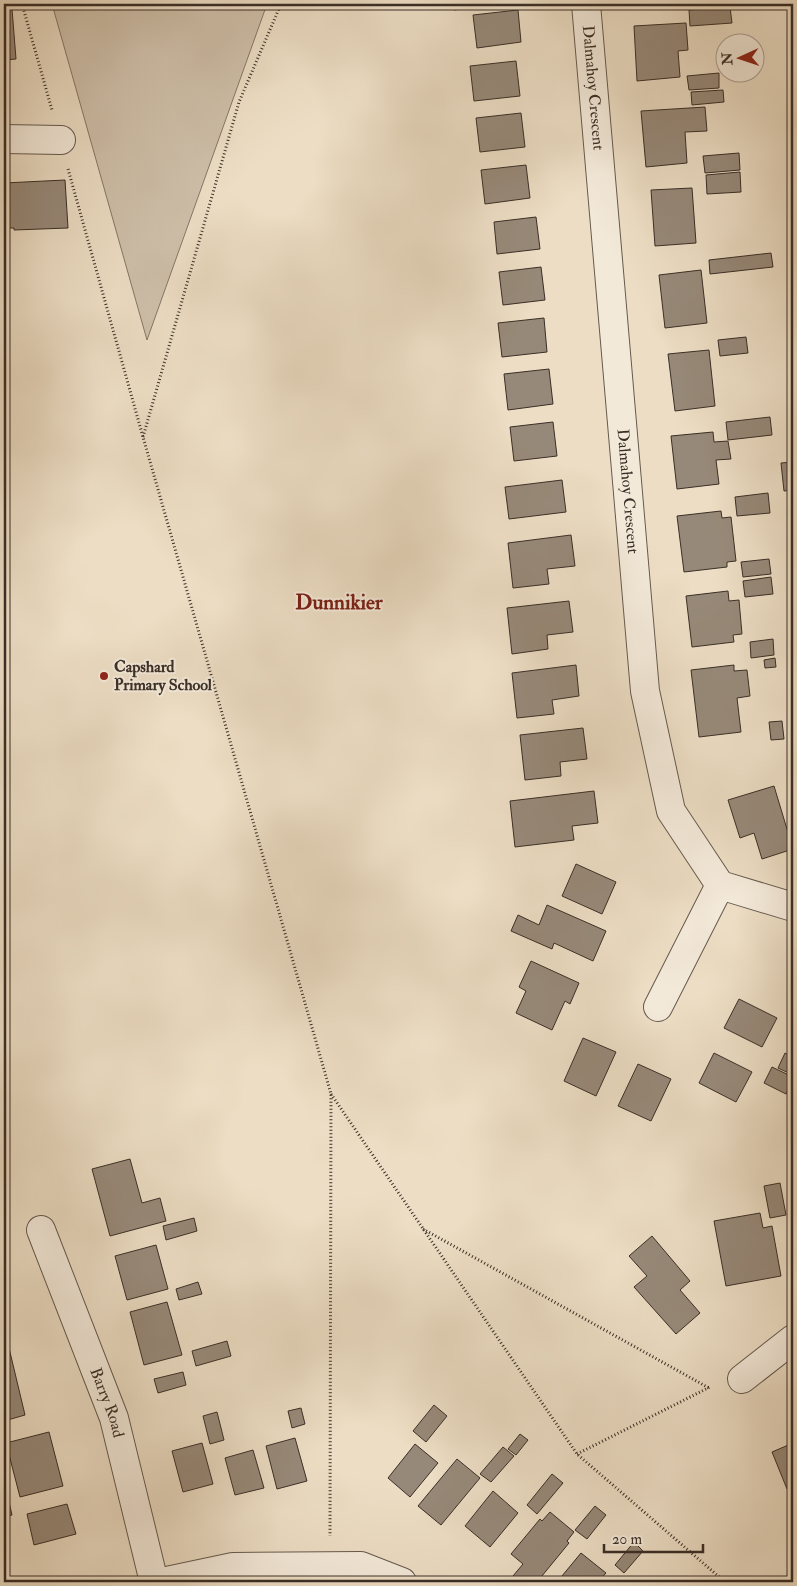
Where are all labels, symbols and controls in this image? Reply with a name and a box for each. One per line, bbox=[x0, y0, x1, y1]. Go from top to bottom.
street label: Dalmahoy Crescent bbox=[578, 24, 609, 151]
north arrow bbox=[714, 32, 764, 82]
text: N bbox=[719, 51, 736, 66]
street label: Dalmahoy Crescent bbox=[613, 428, 643, 554]
district label: Dunnikier bbox=[295, 589, 384, 616]
place label: Capshard Primary School bbox=[114, 657, 213, 696]
marker: Capshard Primary School bbox=[98, 670, 110, 682]
street label: Barry Road bbox=[85, 1365, 128, 1440]
scale bar bbox=[604, 1521, 703, 1553]
text: 20 m bbox=[612, 1530, 642, 1549]

